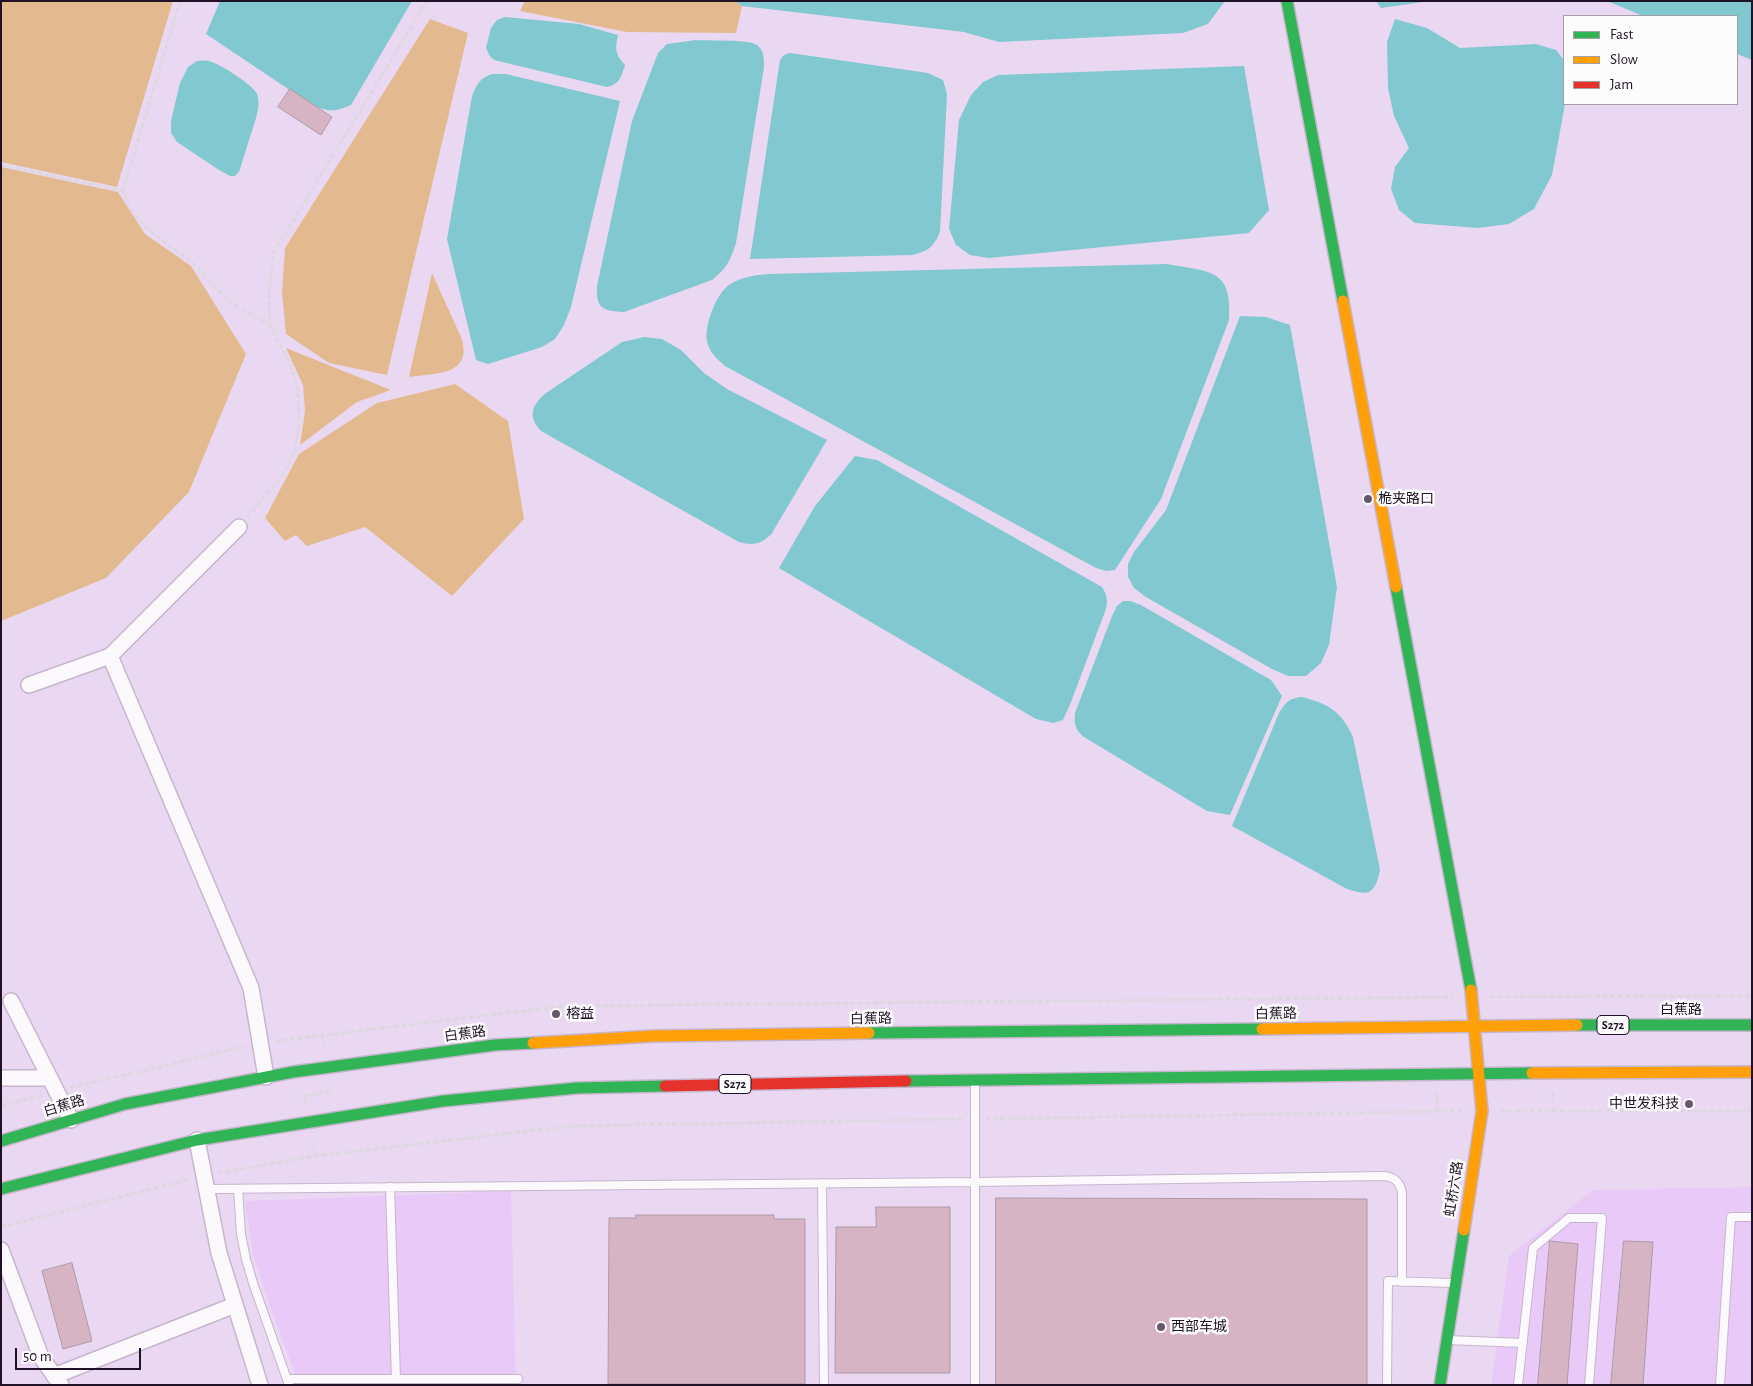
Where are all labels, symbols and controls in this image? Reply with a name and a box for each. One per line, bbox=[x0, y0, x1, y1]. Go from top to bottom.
legend bbox=[1563, 15, 1738, 105]
text: Fast bbox=[1610, 27, 1633, 42]
text: Slow bbox=[1610, 52, 1638, 67]
text: Jam bbox=[1610, 77, 1633, 92]
place label: 桅夹路口 bbox=[1378, 491, 1434, 507]
marker: 桅夹路口 bbox=[1362, 493, 1374, 505]
street label: 白蕉路 bbox=[1660, 1002, 1702, 1018]
street label: 白蕉路 bbox=[1255, 1005, 1297, 1023]
place label: 榕益 bbox=[566, 1006, 594, 1022]
marker: 榕益 bbox=[550, 1008, 562, 1020]
street label: 白蕉路 bbox=[850, 1010, 892, 1028]
road number: S272 bbox=[1597, 1016, 1629, 1034]
street label: 白蕉路 bbox=[443, 1023, 487, 1045]
road number: S272 bbox=[719, 1074, 751, 1094]
street label: 白蕉路 bbox=[41, 1092, 87, 1120]
place label: 中世发科技 bbox=[1609, 1096, 1679, 1112]
marker: 中世发科技 bbox=[1683, 1098, 1695, 1110]
street label: 虹桥六路 bbox=[1441, 1160, 1467, 1218]
place label: 西部车城 bbox=[1171, 1319, 1227, 1335]
marker: 西部车城 bbox=[1155, 1321, 1167, 1333]
scale bar bbox=[18, 1338, 144, 1370]
text: 50 m bbox=[23, 1349, 52, 1364]

